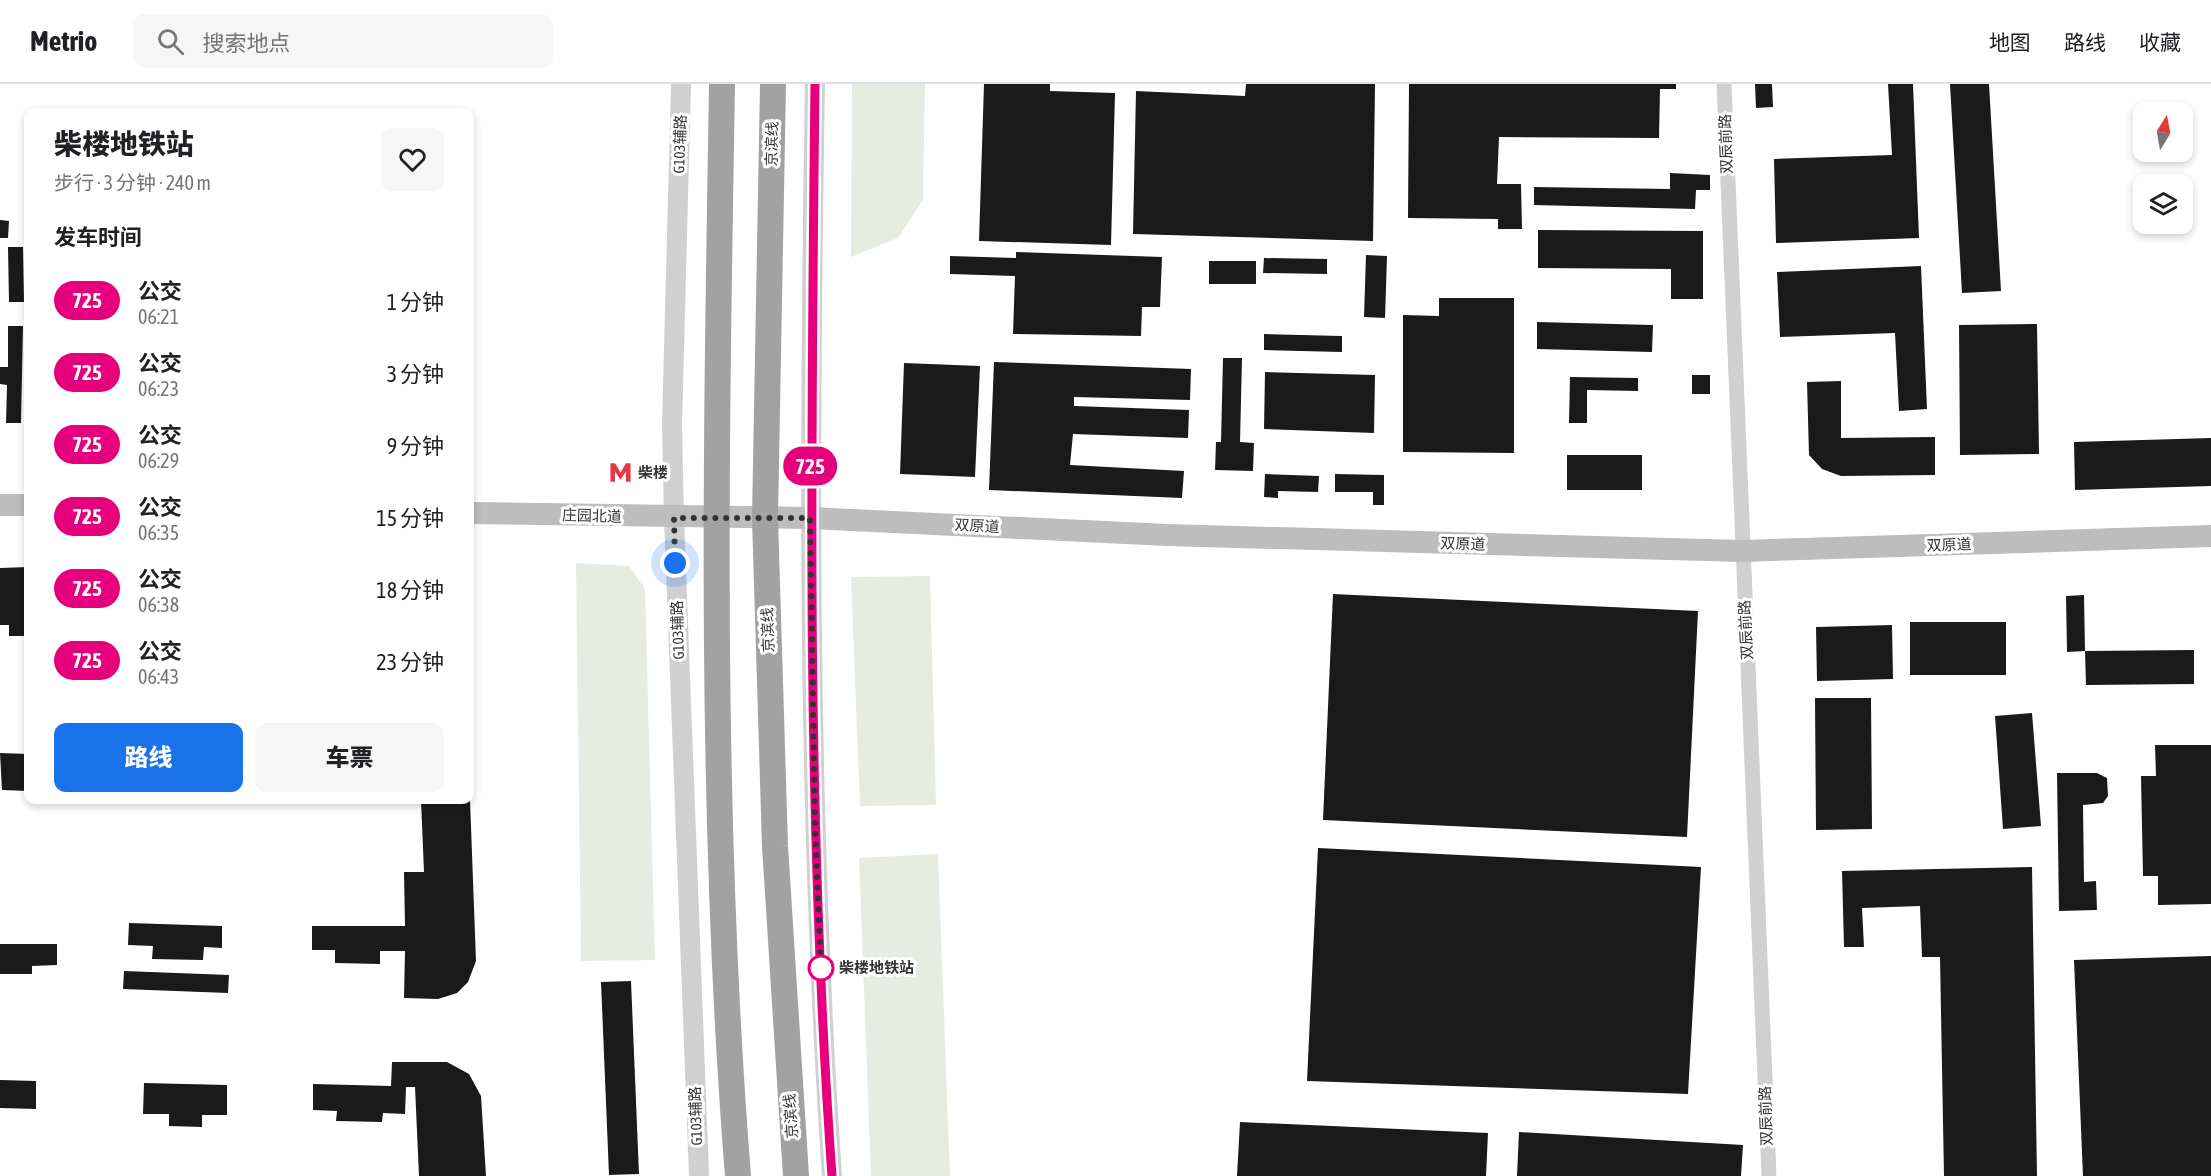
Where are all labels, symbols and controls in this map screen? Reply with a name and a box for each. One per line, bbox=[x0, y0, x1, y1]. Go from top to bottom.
search box bbox=[133, 14, 553, 68]
text: Metrio bbox=[30, 25, 97, 57]
icon: search bbox=[154, 25, 187, 58]
text: 搜索地点 bbox=[202, 30, 290, 56]
text: 地图 bbox=[1989, 30, 2031, 54]
text: 路线 bbox=[2064, 30, 2106, 54]
text: 收藏 bbox=[2139, 30, 2181, 54]
north arrow bbox=[2133, 102, 2193, 162]
map controls bbox=[2133, 102, 2193, 234]
street label: G103辅路 bbox=[670, 114, 689, 174]
street label: 双辰前路 bbox=[1716, 114, 1735, 174]
street label: 京滨线 bbox=[763, 121, 780, 167]
text: 柴楼地铁站 bbox=[54, 128, 194, 160]
button: heart bbox=[381, 128, 444, 191]
text: 步行 · 3 分钟 · 240 m bbox=[54, 171, 211, 194]
button: layers bbox=[2133, 174, 2193, 234]
text: 发车时间 bbox=[54, 224, 142, 250]
text: 公交 bbox=[138, 278, 182, 304]
text: 725 bbox=[72, 288, 102, 312]
text: 1 分钟 bbox=[387, 289, 444, 315]
text: 06:21 bbox=[138, 305, 179, 328]
text: 公交 bbox=[138, 350, 182, 376]
text: 725 bbox=[72, 360, 102, 384]
text: 3 分钟 bbox=[387, 361, 444, 387]
text: 06:23 bbox=[138, 377, 179, 400]
text: 公交 bbox=[138, 422, 182, 448]
text: 725 bbox=[72, 432, 102, 456]
text: 9 分钟 bbox=[387, 433, 444, 459]
line badge: 725 bbox=[776, 446, 844, 485]
text: 06:29 bbox=[138, 449, 179, 472]
text: 725 bbox=[795, 454, 825, 478]
metro station icon: 柴楼 bbox=[607, 460, 633, 486]
place label: 柴楼 bbox=[638, 464, 668, 481]
text: 公交 bbox=[138, 494, 182, 520]
text: 725 bbox=[72, 504, 102, 528]
text: 15 分钟 bbox=[376, 505, 444, 531]
street label: 庄园北道 bbox=[562, 506, 622, 525]
street label: 双原道 bbox=[954, 516, 1000, 535]
text: 06:35 bbox=[138, 521, 179, 544]
street label: 双原道 bbox=[1440, 534, 1486, 553]
street label: 双原道 bbox=[1926, 535, 1972, 554]
your location bbox=[660, 548, 690, 578]
text: 公交 bbox=[138, 566, 182, 592]
text: 725 bbox=[72, 576, 102, 600]
text: 18 分钟 bbox=[376, 577, 444, 603]
text: 06:38 bbox=[138, 593, 179, 616]
street label: G103辅路 bbox=[668, 600, 687, 660]
street label: 双辰前路 bbox=[1735, 600, 1756, 660]
street label: 京滨线 bbox=[758, 607, 777, 653]
text: 公交 bbox=[138, 638, 182, 664]
text: 725 bbox=[72, 648, 102, 672]
text: 23 分钟 bbox=[376, 649, 444, 675]
text: 06:43 bbox=[138, 665, 179, 688]
button: 路线 bbox=[54, 723, 243, 792]
button: 车票 bbox=[255, 723, 444, 792]
marker: 柴楼地铁站 bbox=[808, 955, 834, 981]
place label: 柴楼地铁站 bbox=[839, 959, 914, 976]
street label: G103辅路 bbox=[686, 1086, 705, 1146]
street label: 双辰前路 bbox=[1756, 1086, 1775, 1146]
street label: 京滨线 bbox=[780, 1093, 801, 1139]

